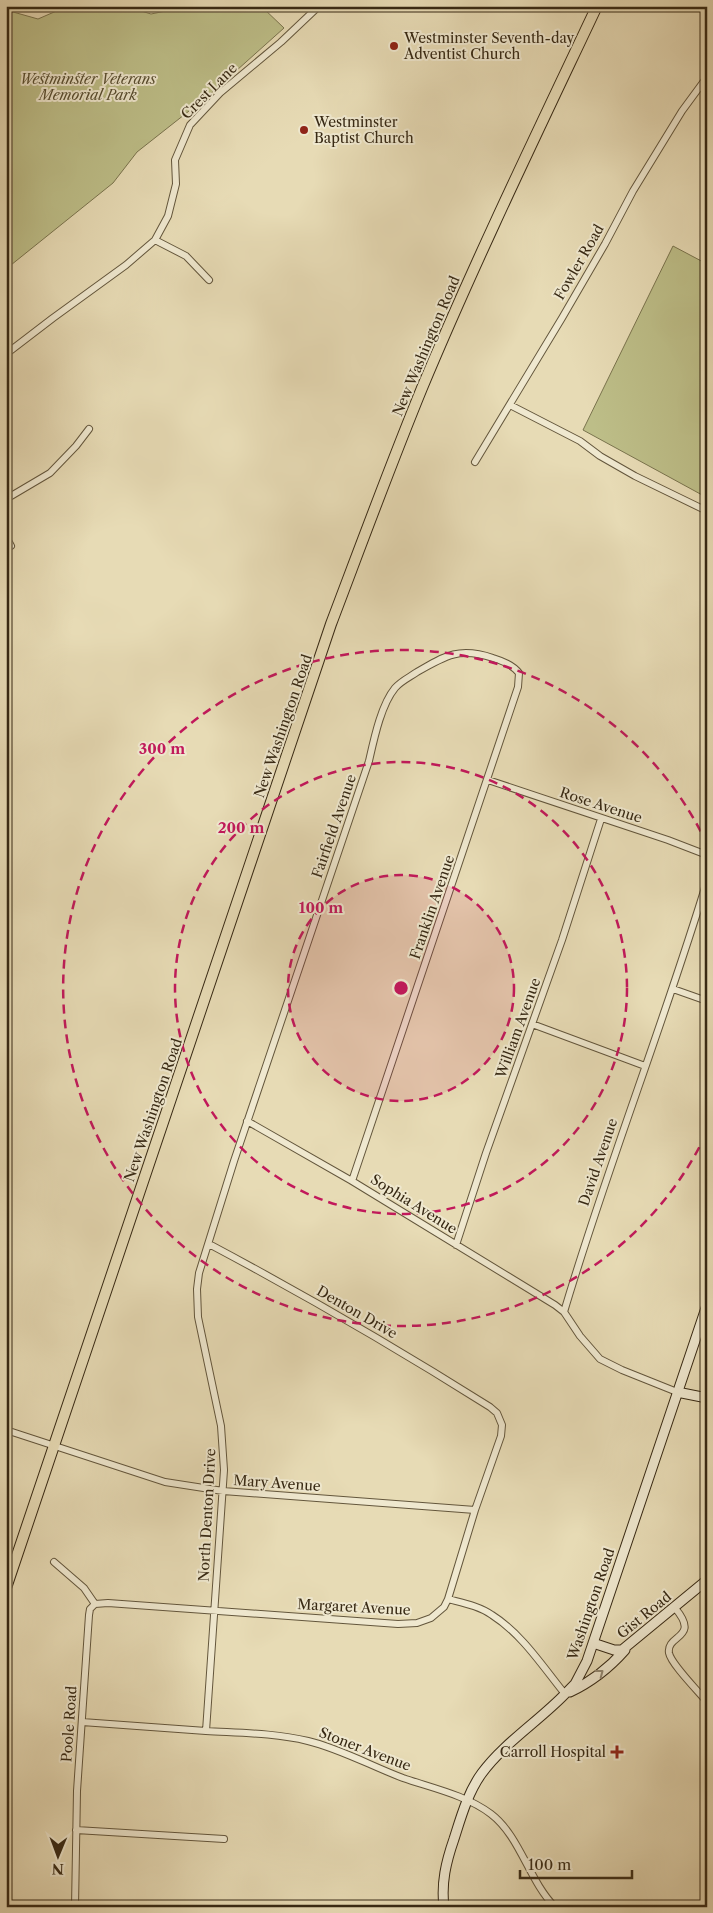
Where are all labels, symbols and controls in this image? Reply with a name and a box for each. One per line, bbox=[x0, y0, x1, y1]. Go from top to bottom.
place label: Westminster Seventh-day Adventist Church bbox=[403, 29, 575, 63]
marker: Westminster Seventh-day Adventist Church bbox=[388, 40, 400, 52]
street label: Crest Lane bbox=[177, 59, 241, 123]
park label: Westminster Veterans Memorial Park bbox=[20, 70, 157, 104]
place label: Westminster Baptist Church bbox=[313, 113, 414, 147]
marker: Westminster Baptist Church bbox=[298, 124, 310, 136]
street label: Fowler Road bbox=[550, 221, 608, 303]
street label: New Washington Road bbox=[388, 273, 464, 419]
street label: New Washington Road bbox=[250, 651, 316, 800]
text: 300 m bbox=[139, 739, 185, 758]
street label: Fairfield Avenue bbox=[308, 772, 360, 880]
street label: Rose Avenue bbox=[558, 783, 645, 827]
text: 200 m bbox=[218, 818, 264, 837]
street label: Franklin Avenue bbox=[406, 852, 458, 962]
text: 100 m bbox=[299, 898, 343, 917]
street label: William Avenue bbox=[491, 975, 545, 1082]
centre of rings bbox=[392, 979, 410, 997]
street label: New Washington Road bbox=[120, 1035, 186, 1184]
street label: David Avenue bbox=[575, 1116, 621, 1208]
street label: Sophia Avenue bbox=[367, 1170, 461, 1238]
street label: Denton Drive bbox=[313, 1282, 401, 1342]
street label: North Denton Drive bbox=[195, 1448, 219, 1582]
street label: Mary Avenue bbox=[233, 1471, 321, 1495]
street label: Washington Road bbox=[563, 1545, 619, 1663]
street label: Gist Road bbox=[613, 1587, 675, 1642]
street label: Margaret Avenue bbox=[297, 1595, 411, 1619]
one-way arrow bbox=[594, 1669, 603, 1679]
street label: Poole Road bbox=[57, 1685, 81, 1763]
street label: Stoner Avenue bbox=[316, 1723, 414, 1775]
place label: Carroll Hospital bbox=[500, 1743, 606, 1761]
marker: Carroll Hospital bbox=[610, 1745, 624, 1759]
north arrow bbox=[32, 1830, 82, 1880]
scale bar bbox=[520, 1848, 633, 1880]
text: 100 m bbox=[528, 1855, 571, 1874]
text: N bbox=[52, 1860, 64, 1878]

